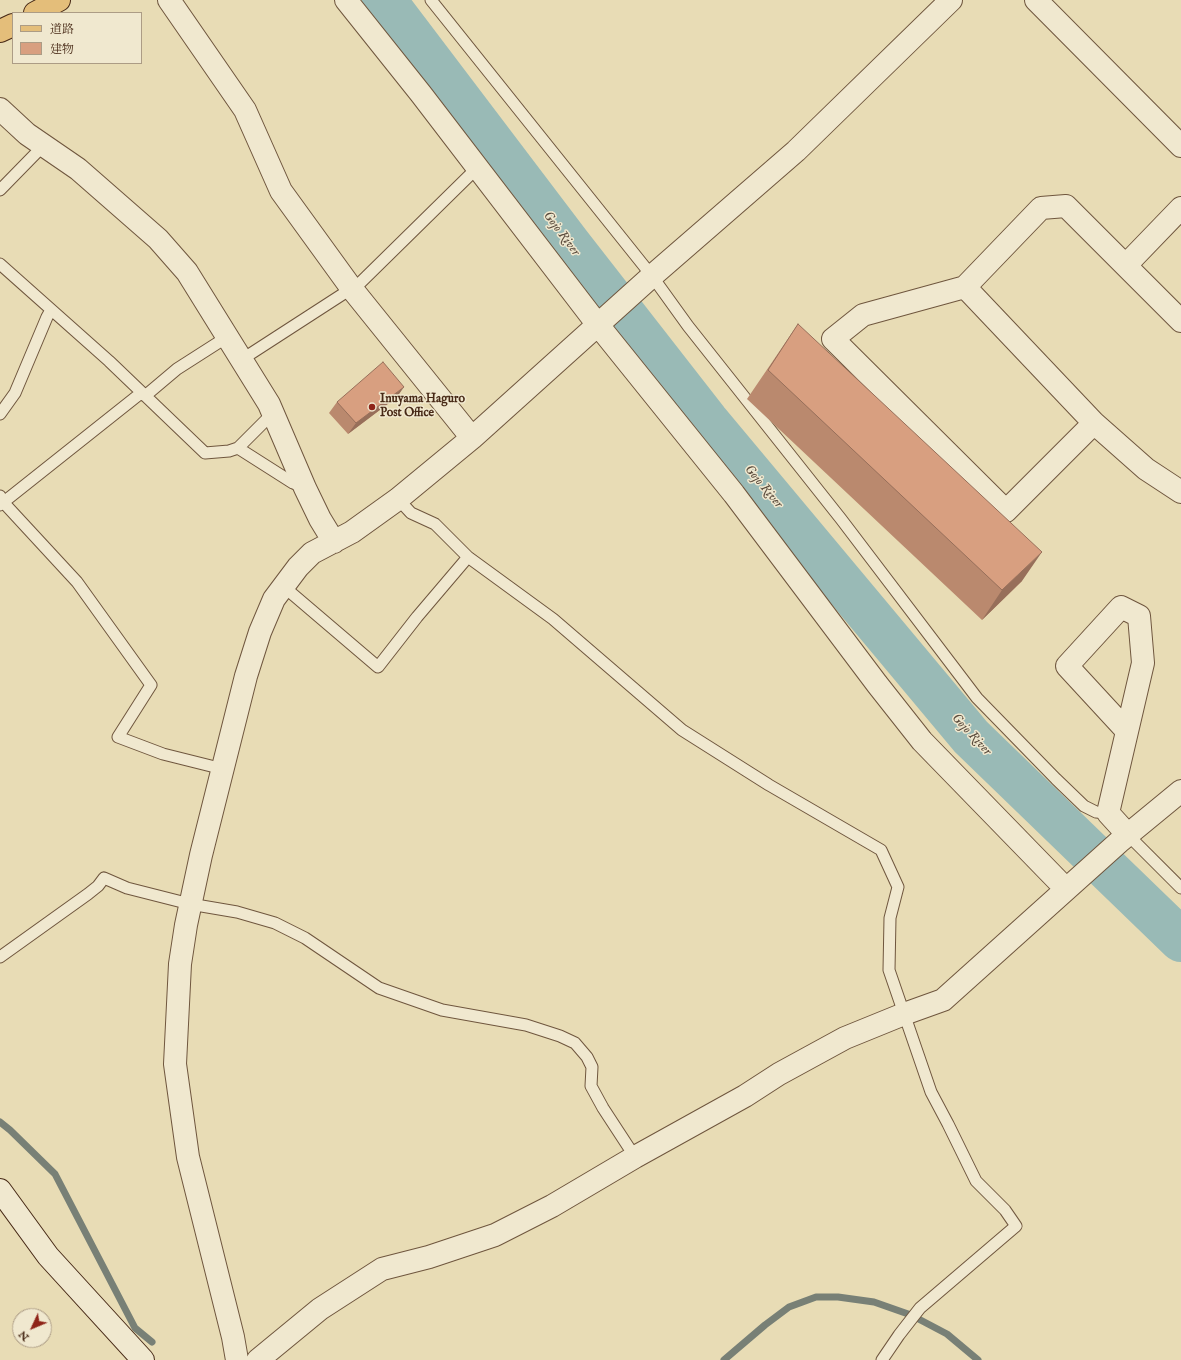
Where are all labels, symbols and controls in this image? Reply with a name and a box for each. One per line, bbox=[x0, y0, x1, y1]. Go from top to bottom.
legend bbox=[12, 12, 142, 64]
text: 道路 bbox=[50, 22, 74, 37]
text: 建物 bbox=[50, 42, 74, 57]
water label: Gojo River bbox=[539, 209, 583, 259]
place label: Inuyama Haguro Post Office bbox=[380, 393, 465, 421]
marker: Inuyama Haguro Post Office bbox=[367, 402, 377, 412]
water label: Gojo River bbox=[740, 462, 786, 512]
water label: Gojo River bbox=[948, 711, 994, 759]
north arrow bbox=[12, 1308, 52, 1348]
text: N bbox=[16, 1327, 32, 1344]

